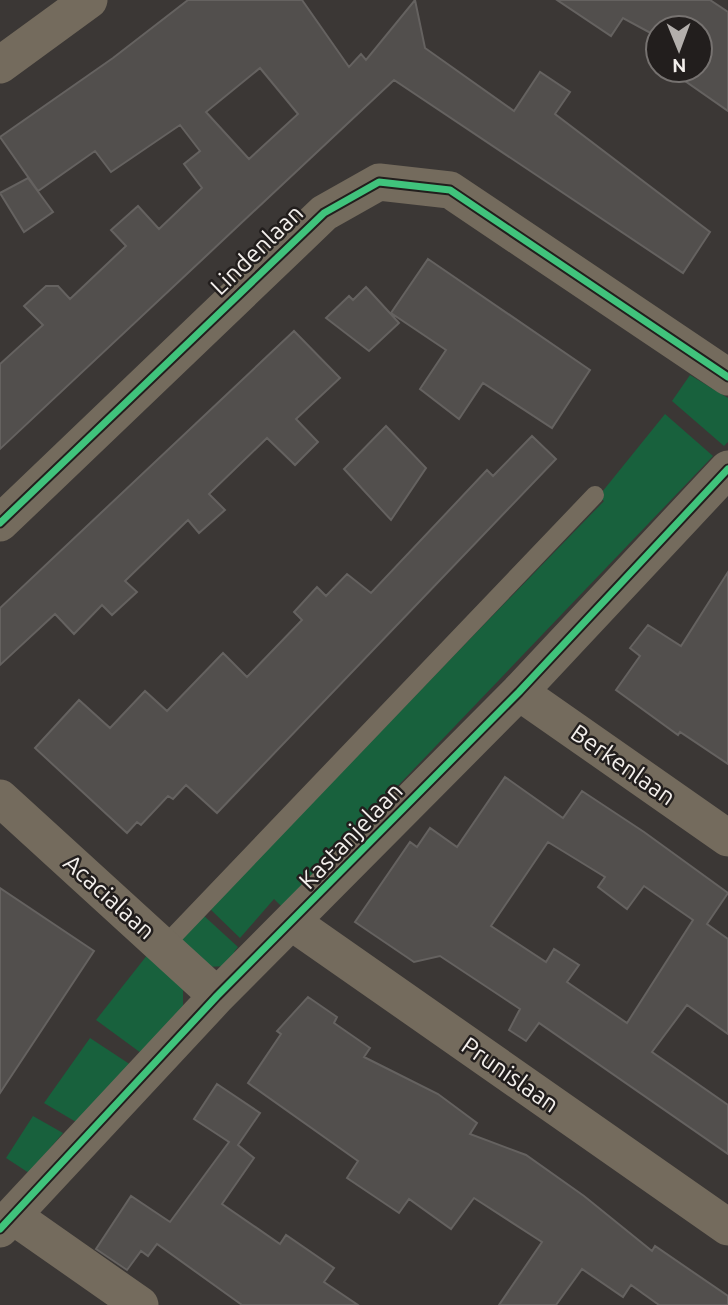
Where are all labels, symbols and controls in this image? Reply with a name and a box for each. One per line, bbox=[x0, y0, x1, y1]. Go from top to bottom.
north arrow bbox=[644, 14, 714, 84]
text: N bbox=[672, 55, 687, 77]
street label: Lindenlaan bbox=[205, 199, 308, 300]
street label: Berkenlaan bbox=[566, 719, 681, 810]
street label: Kastanjelaan bbox=[293, 777, 408, 894]
street label: Acacialaan bbox=[58, 849, 160, 944]
street label: Prunislaan bbox=[457, 1031, 564, 1118]

